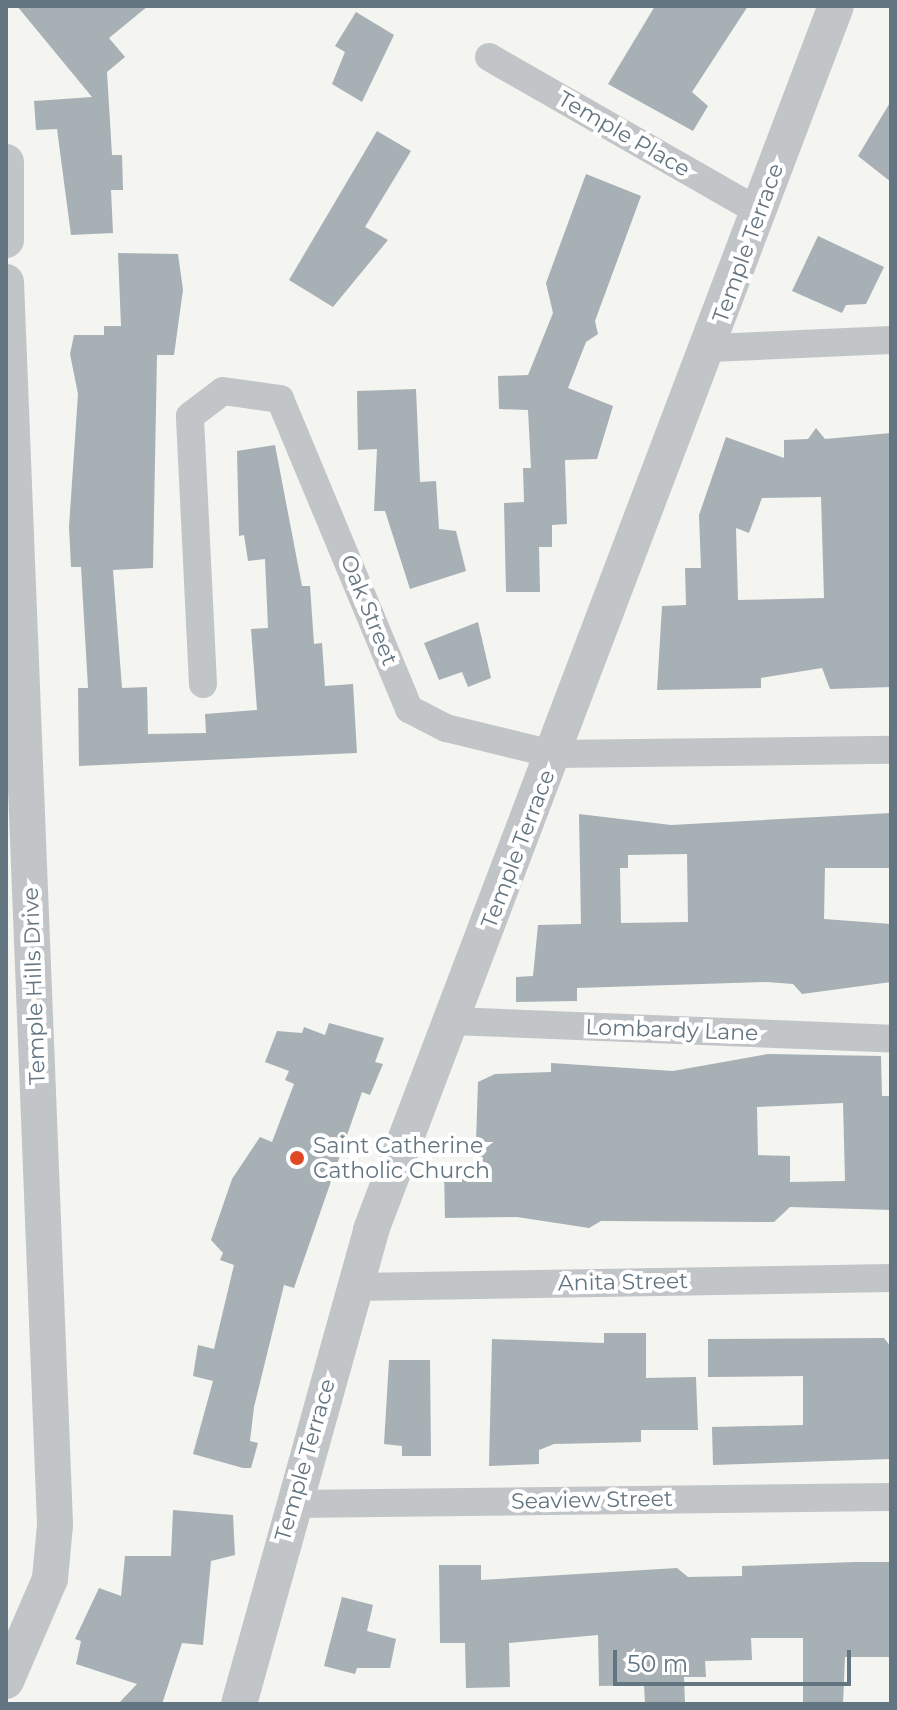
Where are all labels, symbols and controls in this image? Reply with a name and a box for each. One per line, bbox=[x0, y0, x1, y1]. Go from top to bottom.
street label: Temple Place bbox=[553, 86, 695, 182]
street label: Temple Terrace bbox=[707, 160, 789, 326]
street label: Oak Street bbox=[335, 551, 403, 669]
street label: Temple Terrace bbox=[476, 766, 560, 932]
street label: Temple Hills Drive bbox=[17, 887, 51, 1085]
street label: Lombardy Lane bbox=[585, 1014, 759, 1046]
place label: Saint Catherine Catholic Church bbox=[313, 1132, 490, 1184]
marker: Saint Catherine Catholic Church bbox=[288, 1149, 306, 1167]
street label: Anita Street bbox=[558, 1268, 688, 1296]
street label: Temple Terrace bbox=[269, 1376, 341, 1544]
street label: Seaview Street bbox=[511, 1485, 673, 1515]
scale bar bbox=[617, 1634, 855, 1684]
text: 50 m bbox=[627, 1649, 688, 1678]

